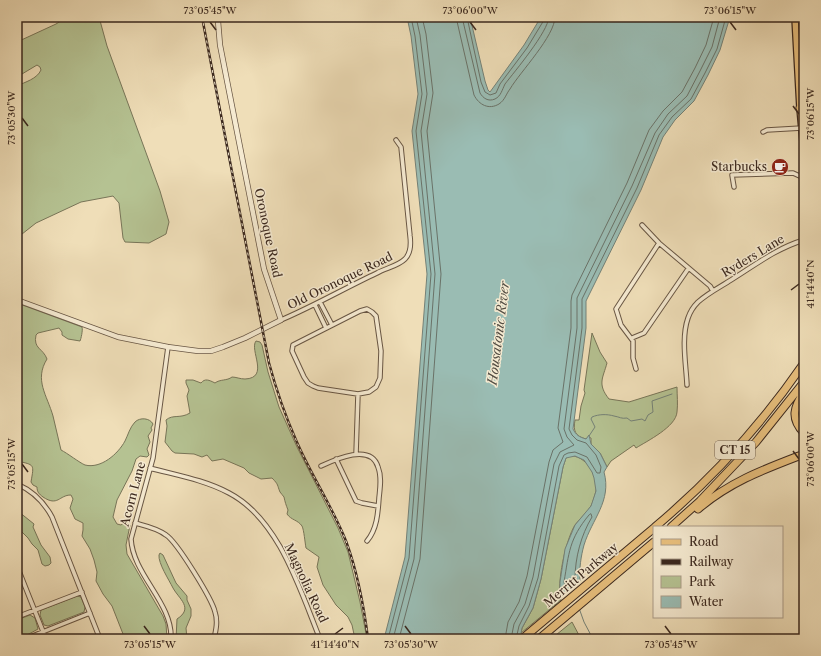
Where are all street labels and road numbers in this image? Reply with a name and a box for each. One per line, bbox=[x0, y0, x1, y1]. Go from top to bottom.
street label: Oronoque Road bbox=[252, 187, 285, 280]
street label: Ryders Lane bbox=[719, 231, 787, 280]
street label: Old Oronoque Road bbox=[285, 248, 395, 313]
road number: CT 15 bbox=[715, 441, 755, 459]
street label: Acorn Lane bbox=[116, 460, 148, 529]
street label: Merritt Parkway bbox=[541, 539, 621, 610]
street label: Magnolia Road bbox=[282, 541, 332, 625]

